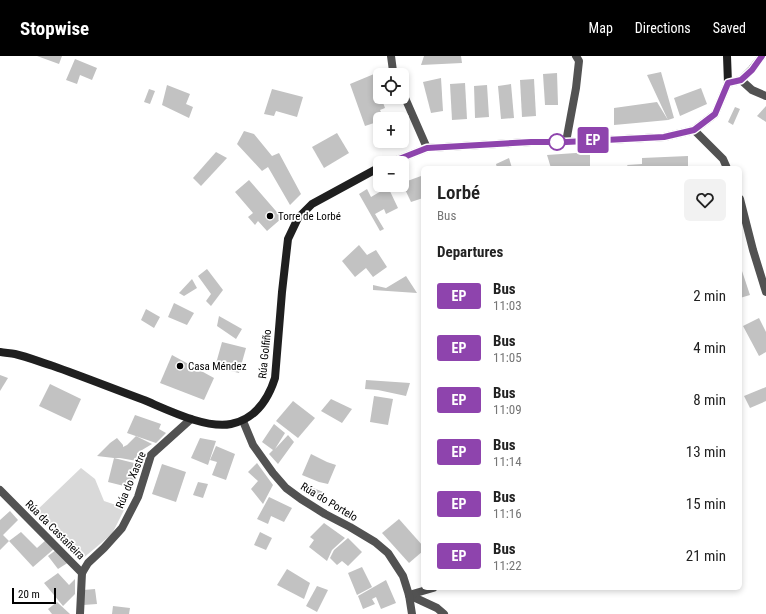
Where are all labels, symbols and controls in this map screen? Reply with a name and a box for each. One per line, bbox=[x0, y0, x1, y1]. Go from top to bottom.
text: Stopwise bbox=[20, 17, 89, 40]
text: Map bbox=[589, 20, 613, 36]
text: Directions bbox=[635, 20, 691, 36]
text: Saved bbox=[713, 20, 746, 36]
map controls bbox=[373, 68, 409, 192]
button: locate bbox=[373, 68, 409, 104]
button: + bbox=[373, 112, 409, 148]
line badge: EP bbox=[575, 127, 611, 153]
text: EP bbox=[586, 132, 600, 148]
unlabelled marker bbox=[548, 133, 566, 151]
button: − bbox=[373, 156, 409, 192]
button: heart bbox=[684, 179, 726, 221]
text: Lorbé bbox=[437, 181, 480, 204]
text: Bus bbox=[437, 208, 456, 223]
place label: Torre de Lorbé bbox=[278, 210, 341, 223]
marker: Torre de Lorbé bbox=[265, 211, 275, 221]
text: Departures bbox=[437, 243, 503, 261]
text: Bus bbox=[493, 280, 516, 298]
text: 2 min bbox=[693, 287, 726, 305]
text: EP bbox=[452, 288, 466, 304]
text: 11:03 bbox=[493, 298, 522, 313]
street label: Rúa Golfiño bbox=[256, 328, 274, 379]
text: Bus bbox=[493, 332, 516, 350]
text: 4 min bbox=[693, 339, 726, 357]
text: EP bbox=[452, 340, 466, 356]
text: 11:05 bbox=[493, 350, 522, 365]
place label: Casa Méndez bbox=[188, 360, 247, 373]
marker: Casa Méndez bbox=[175, 361, 185, 371]
text: Bus bbox=[493, 384, 516, 402]
text: 8 min bbox=[693, 391, 726, 409]
text: EP bbox=[452, 392, 466, 408]
text: 11:09 bbox=[493, 402, 522, 417]
text: Bus bbox=[493, 436, 516, 454]
text: 13 min bbox=[686, 443, 726, 461]
text: EP bbox=[452, 444, 466, 460]
street label: Rúa do Xastre bbox=[113, 450, 149, 510]
text: 11:14 bbox=[493, 454, 522, 469]
street label: Rúa do Portelo bbox=[298, 480, 360, 524]
text: Bus bbox=[493, 488, 516, 506]
text: 15 min bbox=[686, 495, 726, 513]
text: EP bbox=[452, 496, 466, 512]
street label: Rúa da Castañeira bbox=[23, 498, 87, 562]
text: 11:16 bbox=[493, 506, 522, 521]
text: Bus bbox=[493, 540, 516, 558]
text: 21 min bbox=[686, 547, 726, 565]
text: EP bbox=[452, 548, 466, 564]
text: 11:22 bbox=[493, 558, 522, 573]
scale bar bbox=[12, 586, 56, 605]
text: 20 m bbox=[18, 588, 40, 601]

